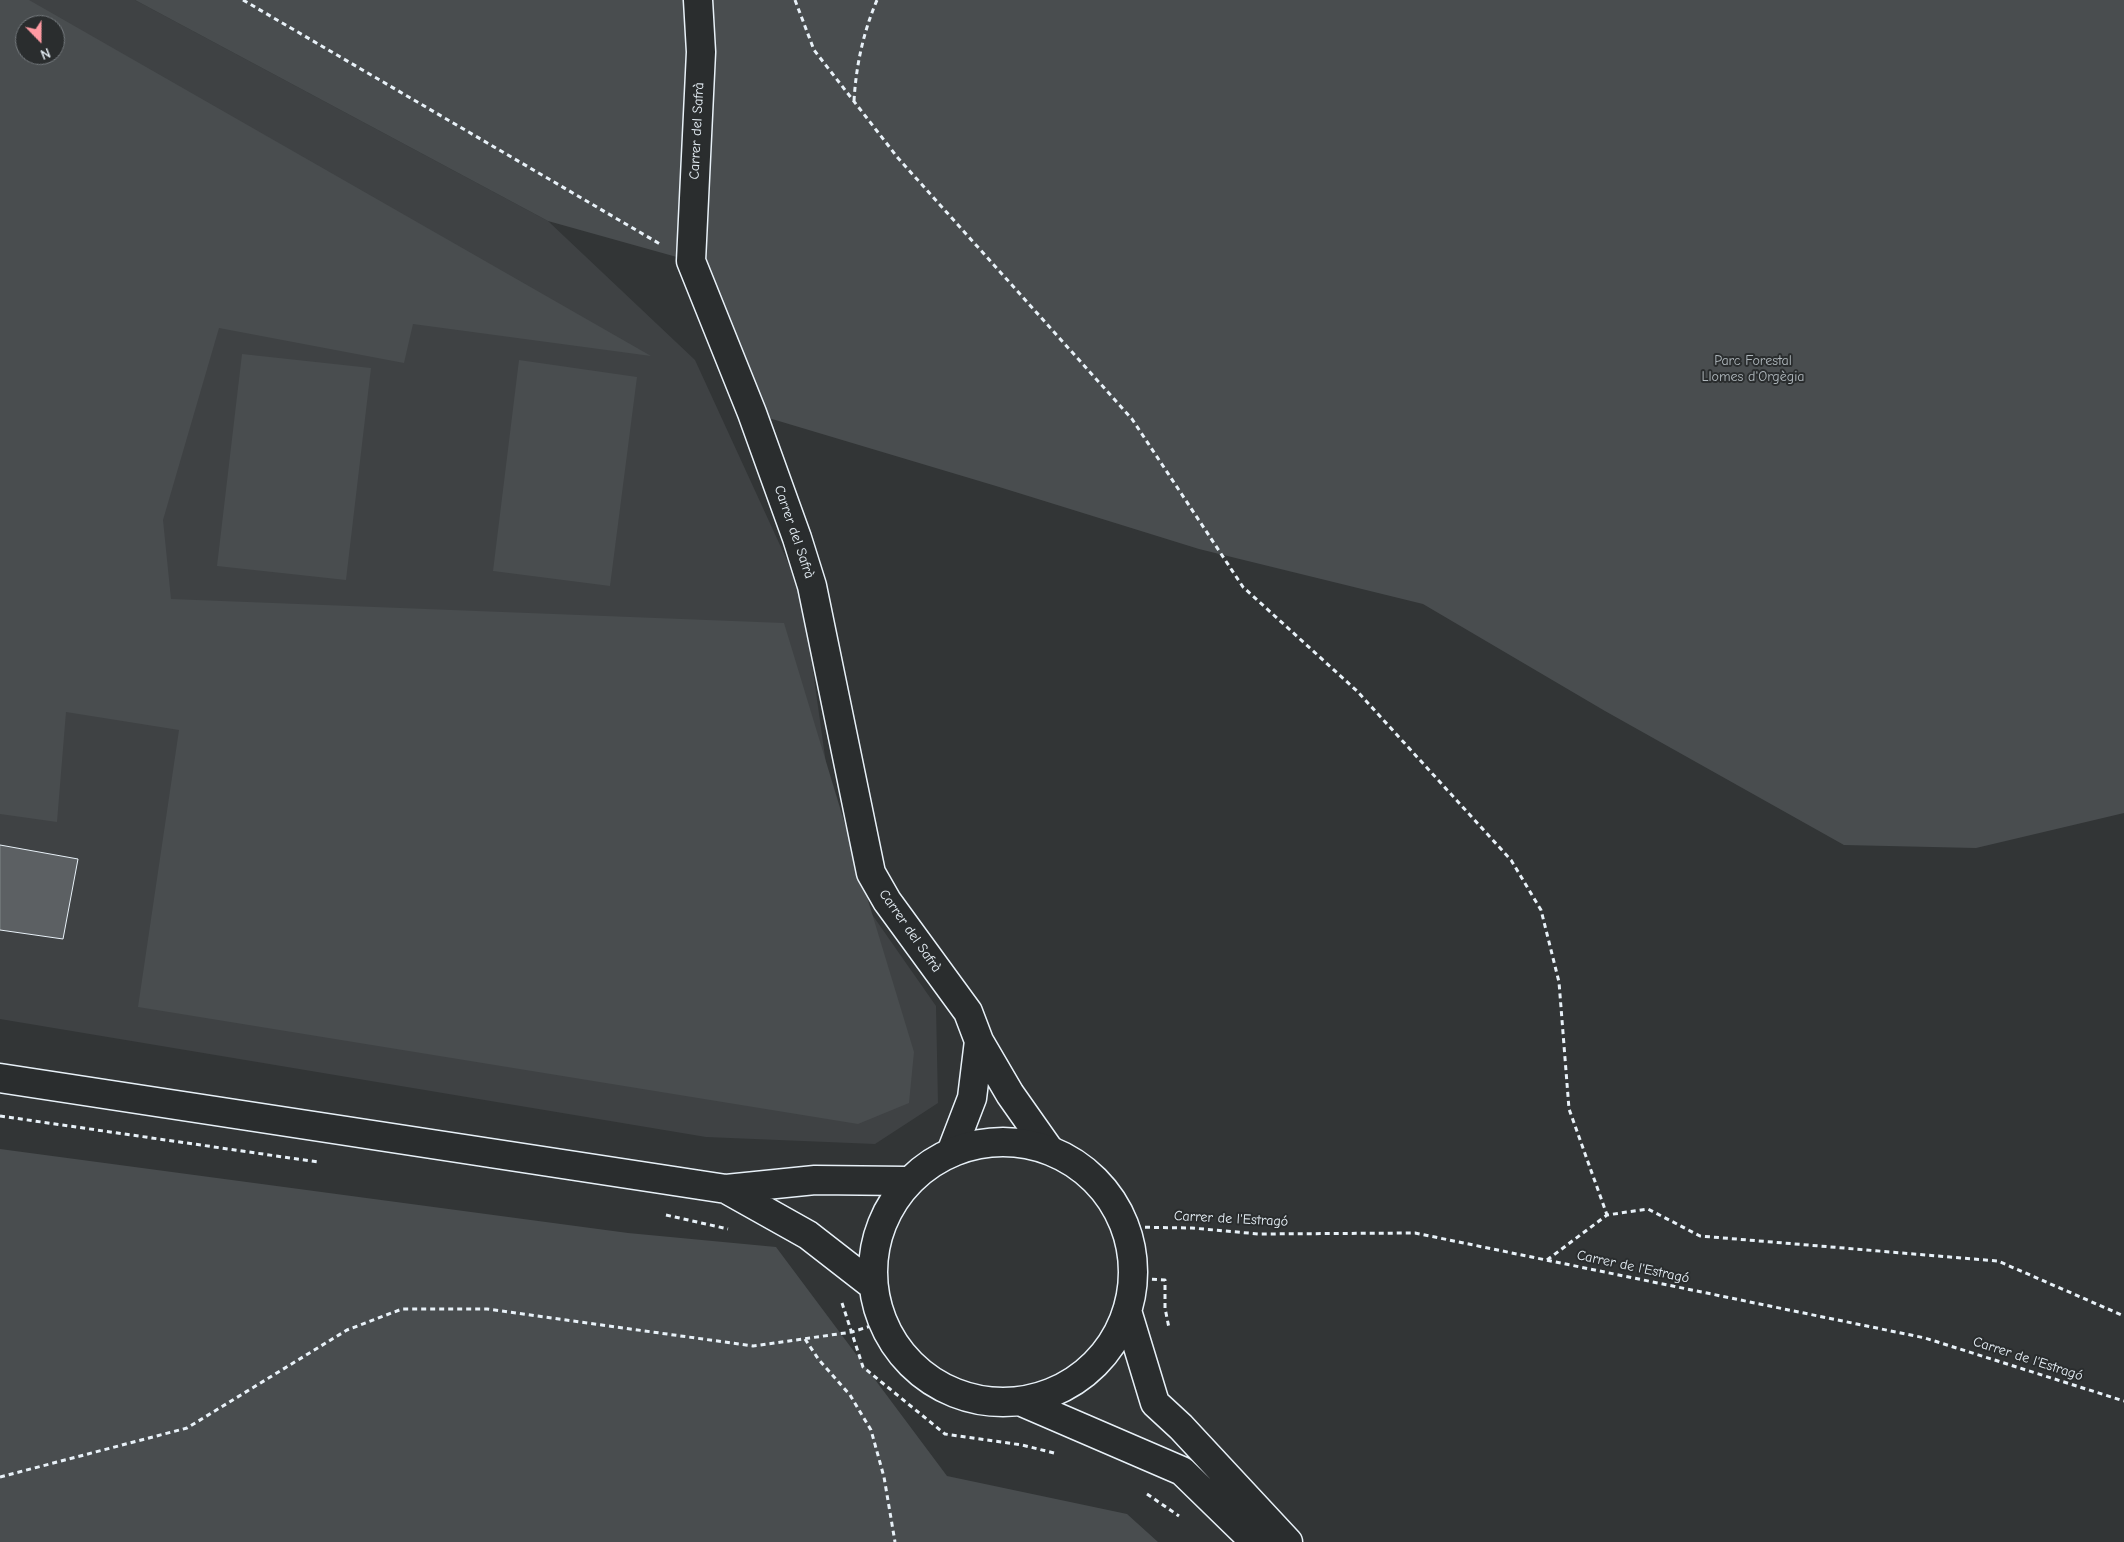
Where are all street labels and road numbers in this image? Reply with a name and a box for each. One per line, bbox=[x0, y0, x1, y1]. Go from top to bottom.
street label: Carrer del Safrà bbox=[686, 82, 708, 180]
street label: Carrer del Safrà bbox=[770, 483, 818, 581]
street label: Carrer del Safrà bbox=[875, 886, 945, 976]
street label: Carrer de l'Estragó bbox=[1173, 1208, 1289, 1230]
street label: Carrer de l'Estragó bbox=[1575, 1247, 1691, 1287]
street label: Carrer de l'Estragó bbox=[1971, 1333, 2085, 1385]

